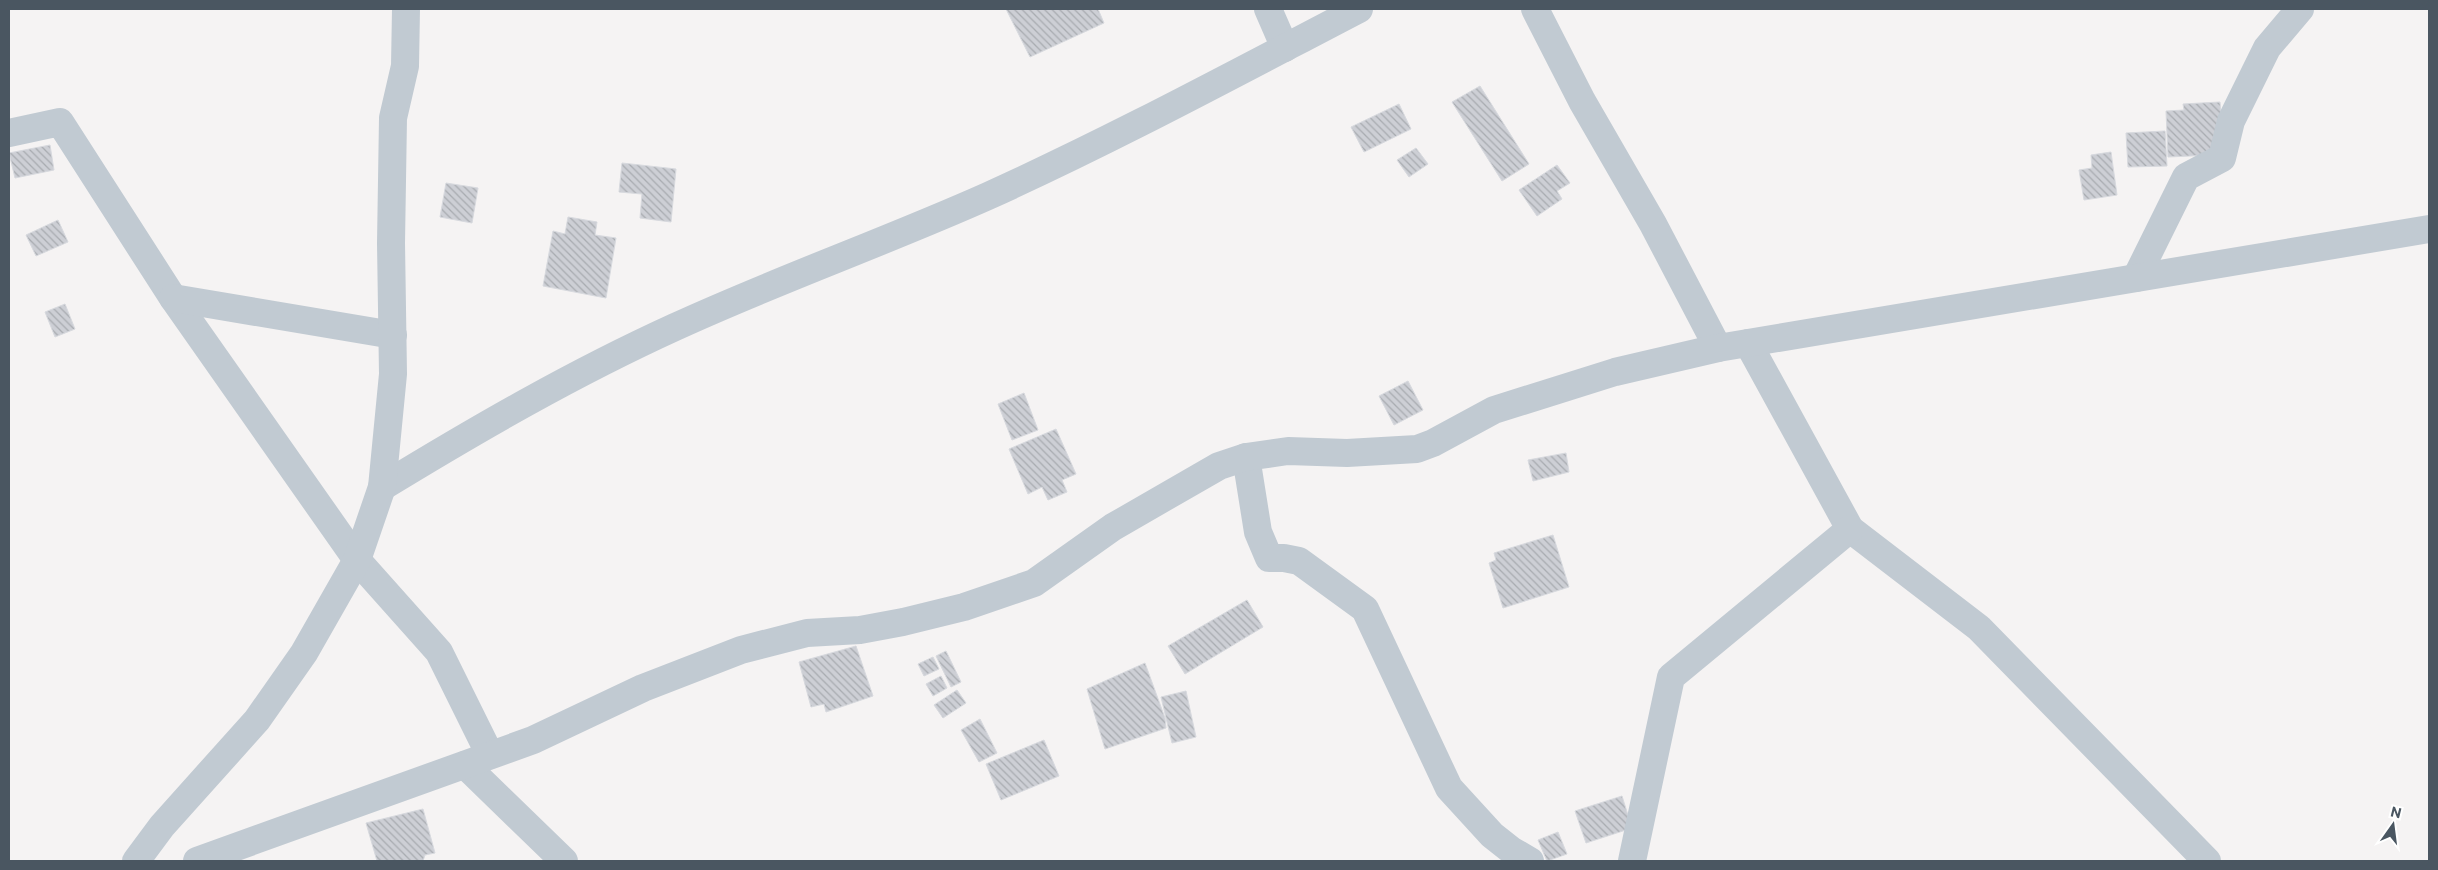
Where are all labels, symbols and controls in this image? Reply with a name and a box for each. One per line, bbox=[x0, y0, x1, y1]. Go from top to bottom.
north arrow bbox=[2368, 800, 2418, 850]
text: N bbox=[2389, 802, 2403, 821]

